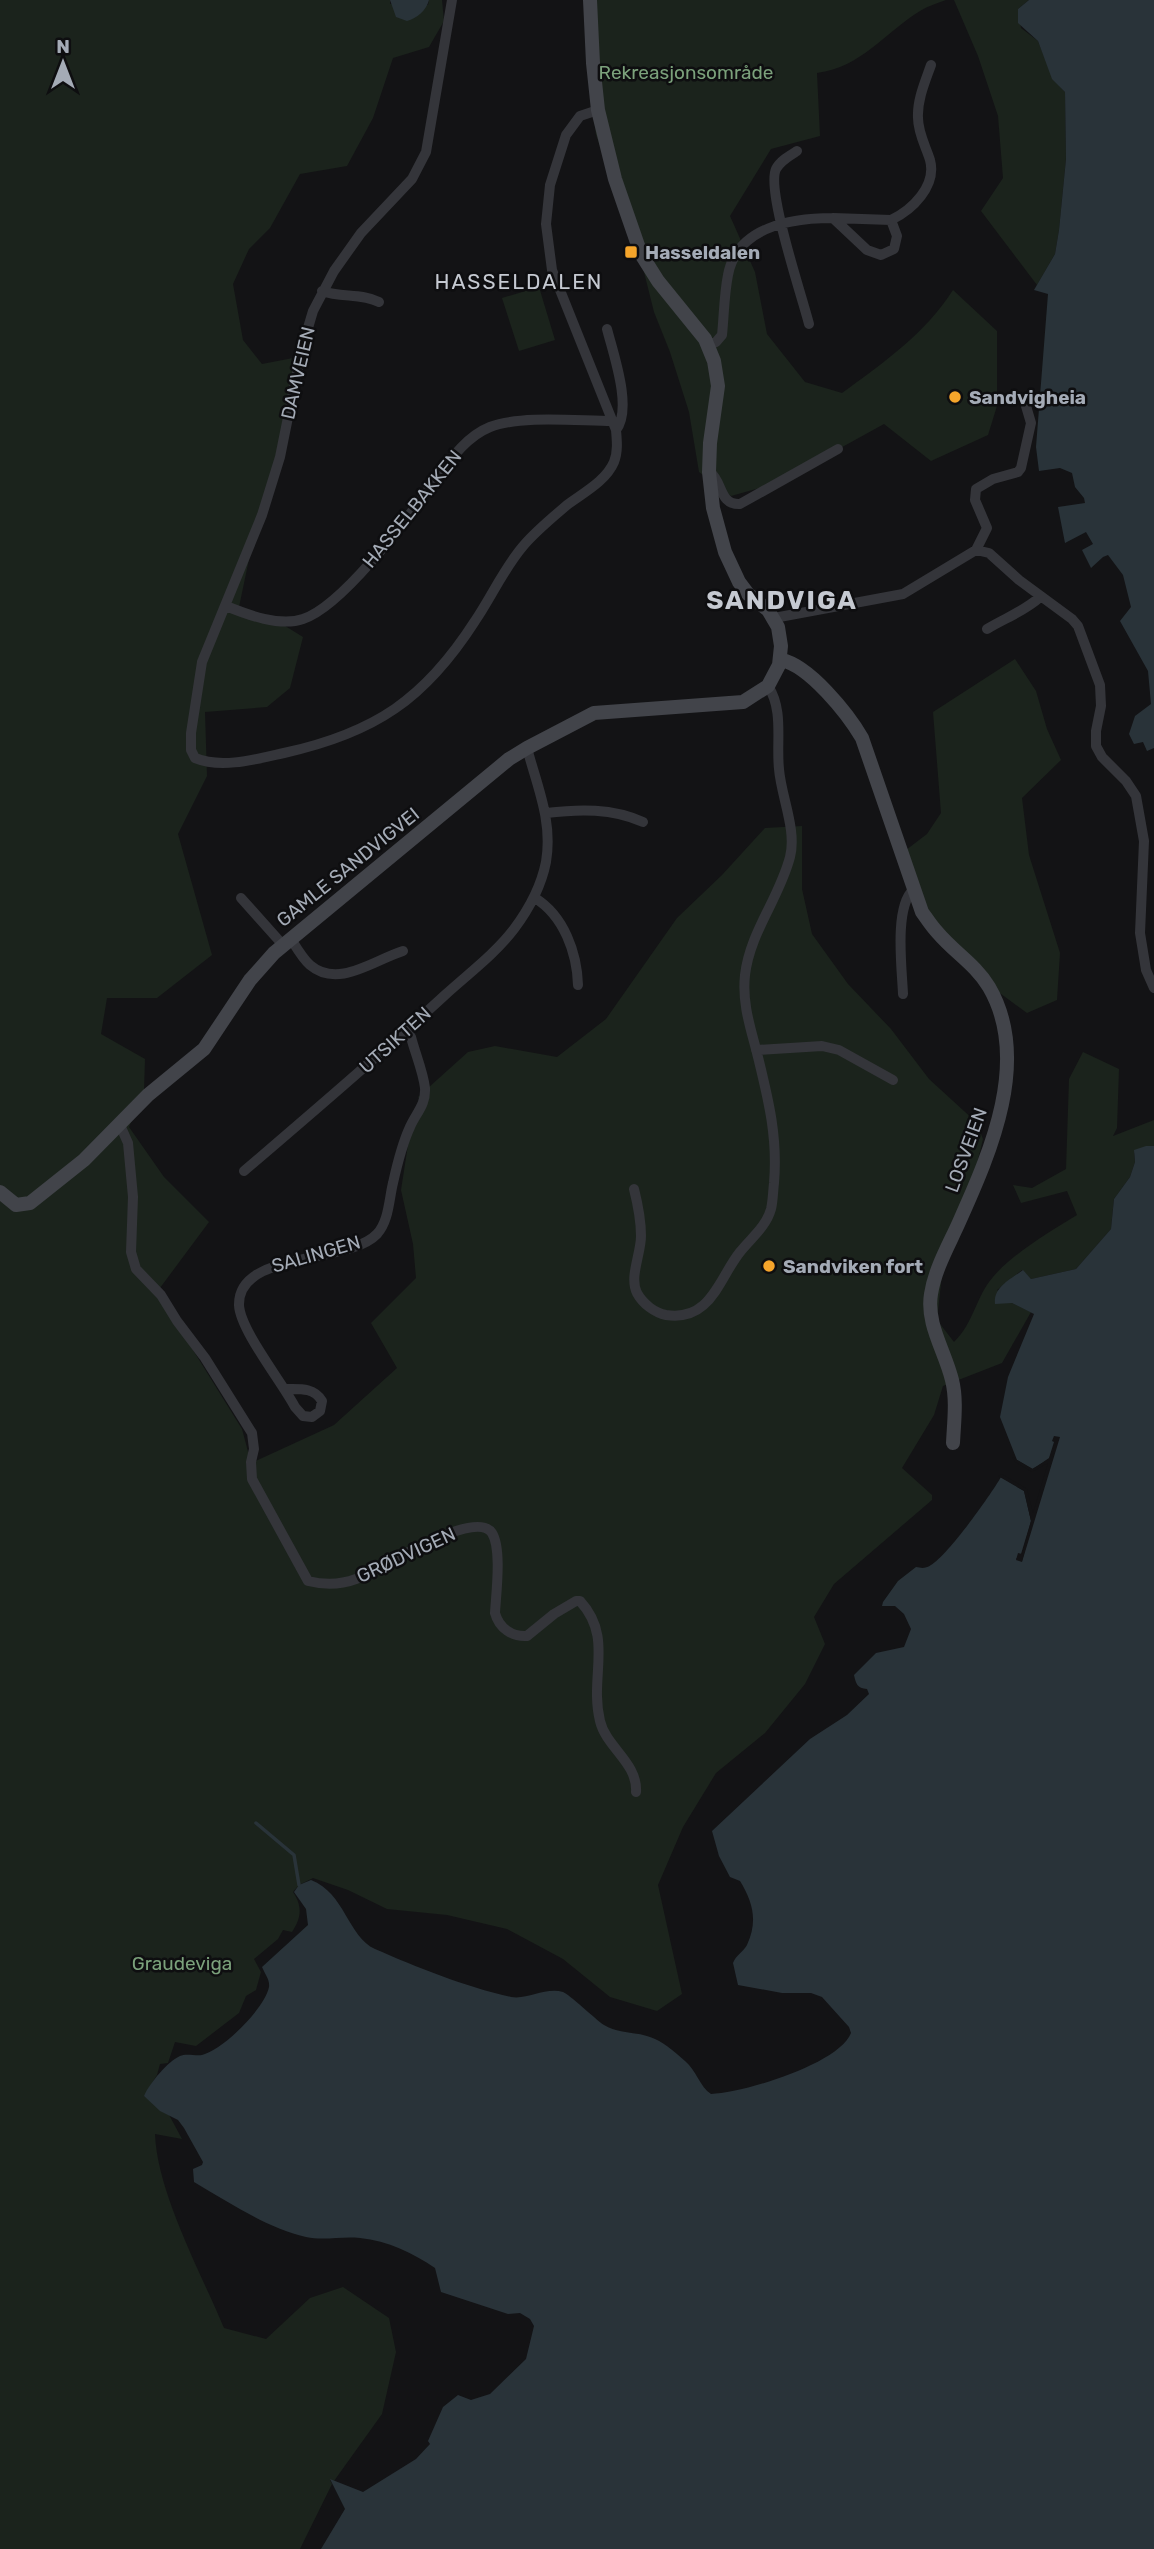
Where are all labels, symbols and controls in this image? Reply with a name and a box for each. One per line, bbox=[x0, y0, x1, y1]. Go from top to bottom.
north arrow bbox=[28, 28, 98, 98]
text: N bbox=[56, 35, 70, 58]
park label: Rekreasjonsområde bbox=[599, 61, 773, 84]
place label: Hasseldalen bbox=[645, 241, 760, 264]
marker: Hasseldalen bbox=[623, 244, 639, 260]
district label: HASSELDALEN bbox=[435, 269, 603, 294]
street label: DAMVEIEN bbox=[276, 324, 320, 422]
place label: Sandvigheia bbox=[969, 386, 1086, 409]
marker: Sandvigheia bbox=[947, 389, 963, 405]
street label: HASSELBAKKEN bbox=[358, 446, 466, 572]
district label: SANDVIGA bbox=[706, 585, 858, 616]
street label: GAMLE SANDVIGVEI bbox=[272, 802, 424, 932]
street label: UTSIKTEN bbox=[354, 1002, 436, 1078]
street label: LOSVEIEN bbox=[940, 1104, 992, 1196]
street label: SALINGEN bbox=[269, 1230, 363, 1278]
place label: Sandviken fort bbox=[783, 1255, 923, 1278]
marker: Sandviken fort bbox=[761, 1258, 777, 1274]
street label: GRØDVIGEN bbox=[353, 1522, 459, 1588]
park label: Graudeviga bbox=[132, 1952, 232, 1975]

